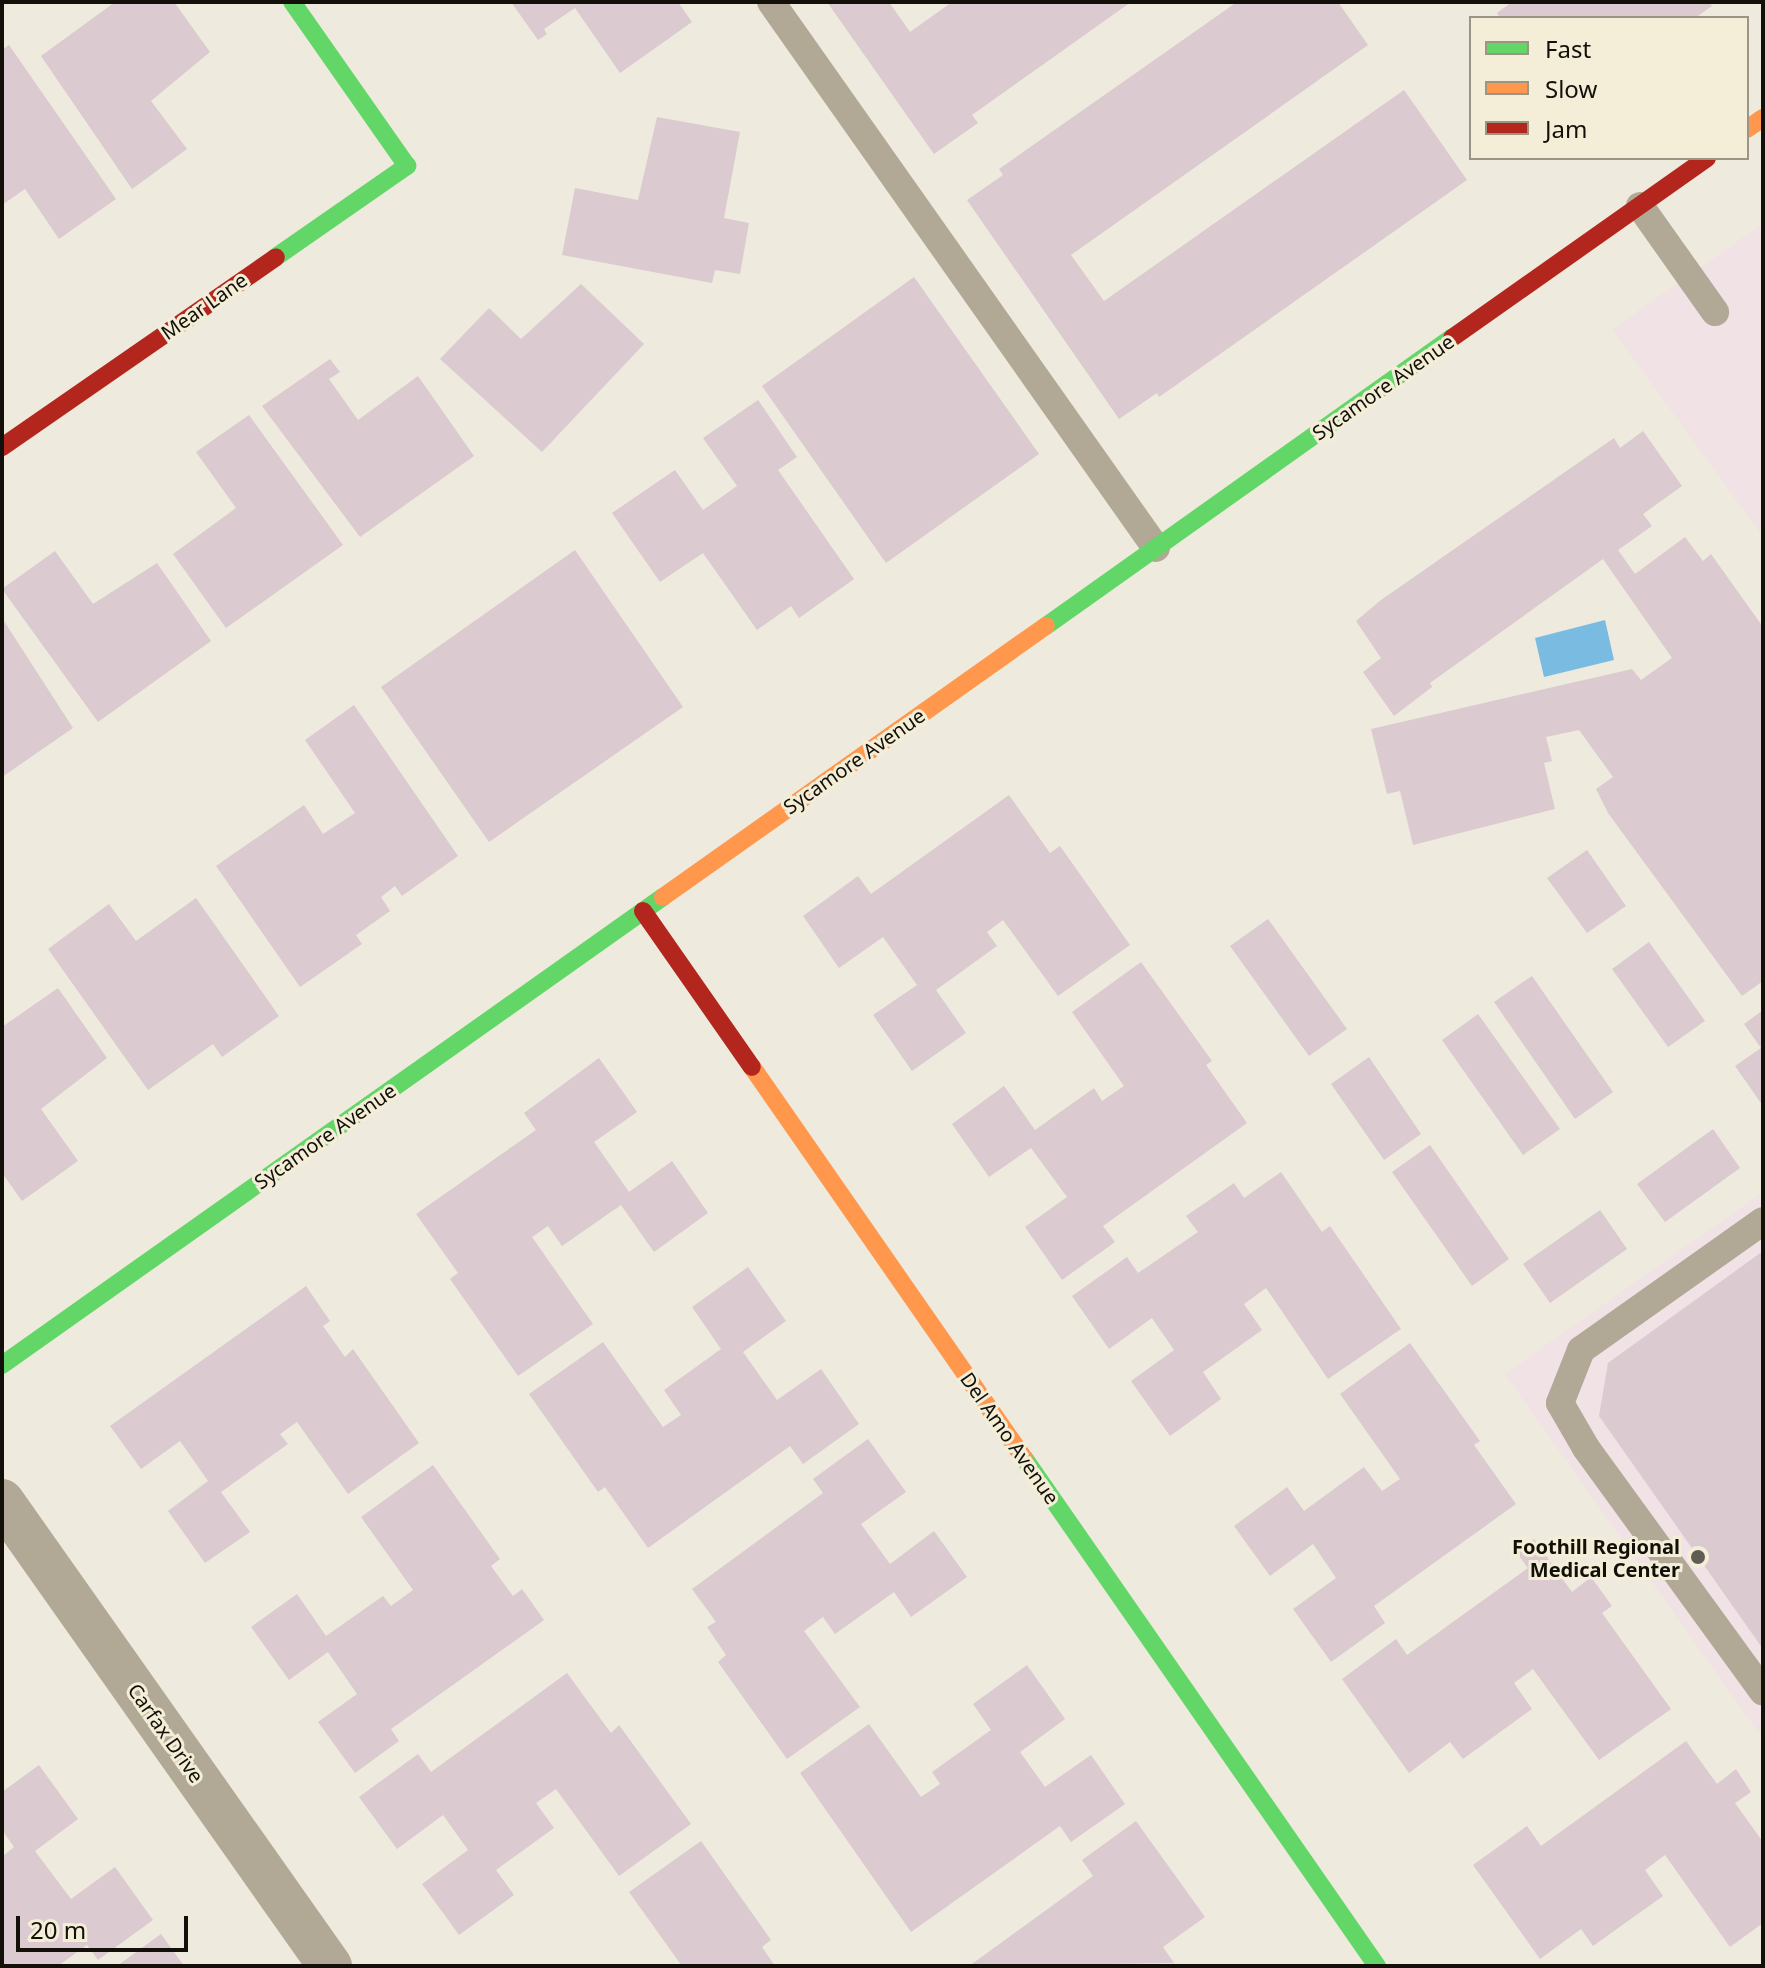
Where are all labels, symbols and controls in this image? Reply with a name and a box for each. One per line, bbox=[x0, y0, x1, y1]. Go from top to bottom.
legend bbox=[1469, 16, 1749, 160]
text: Fast bbox=[1545, 32, 1591, 65]
text: Slow bbox=[1545, 72, 1597, 105]
text: Jam bbox=[1545, 112, 1587, 145]
street label: Mear Lane bbox=[156, 268, 252, 344]
street label: Sycamore Avenue bbox=[1308, 329, 1458, 445]
street label: Sycamore Avenue bbox=[779, 703, 929, 819]
street label: Sycamore Avenue bbox=[250, 1078, 400, 1194]
street label: Del Amo Avenue bbox=[956, 1368, 1064, 1508]
place label: Foothill Regional Medical Center bbox=[1512, 1534, 1680, 1581]
marker: Foothill Regional Medical Center bbox=[1687, 1546, 1709, 1568]
street label: Carfax Drive bbox=[123, 1679, 209, 1787]
scale bar bbox=[20, 1900, 192, 1950]
text: 20 m bbox=[30, 1913, 86, 1946]

